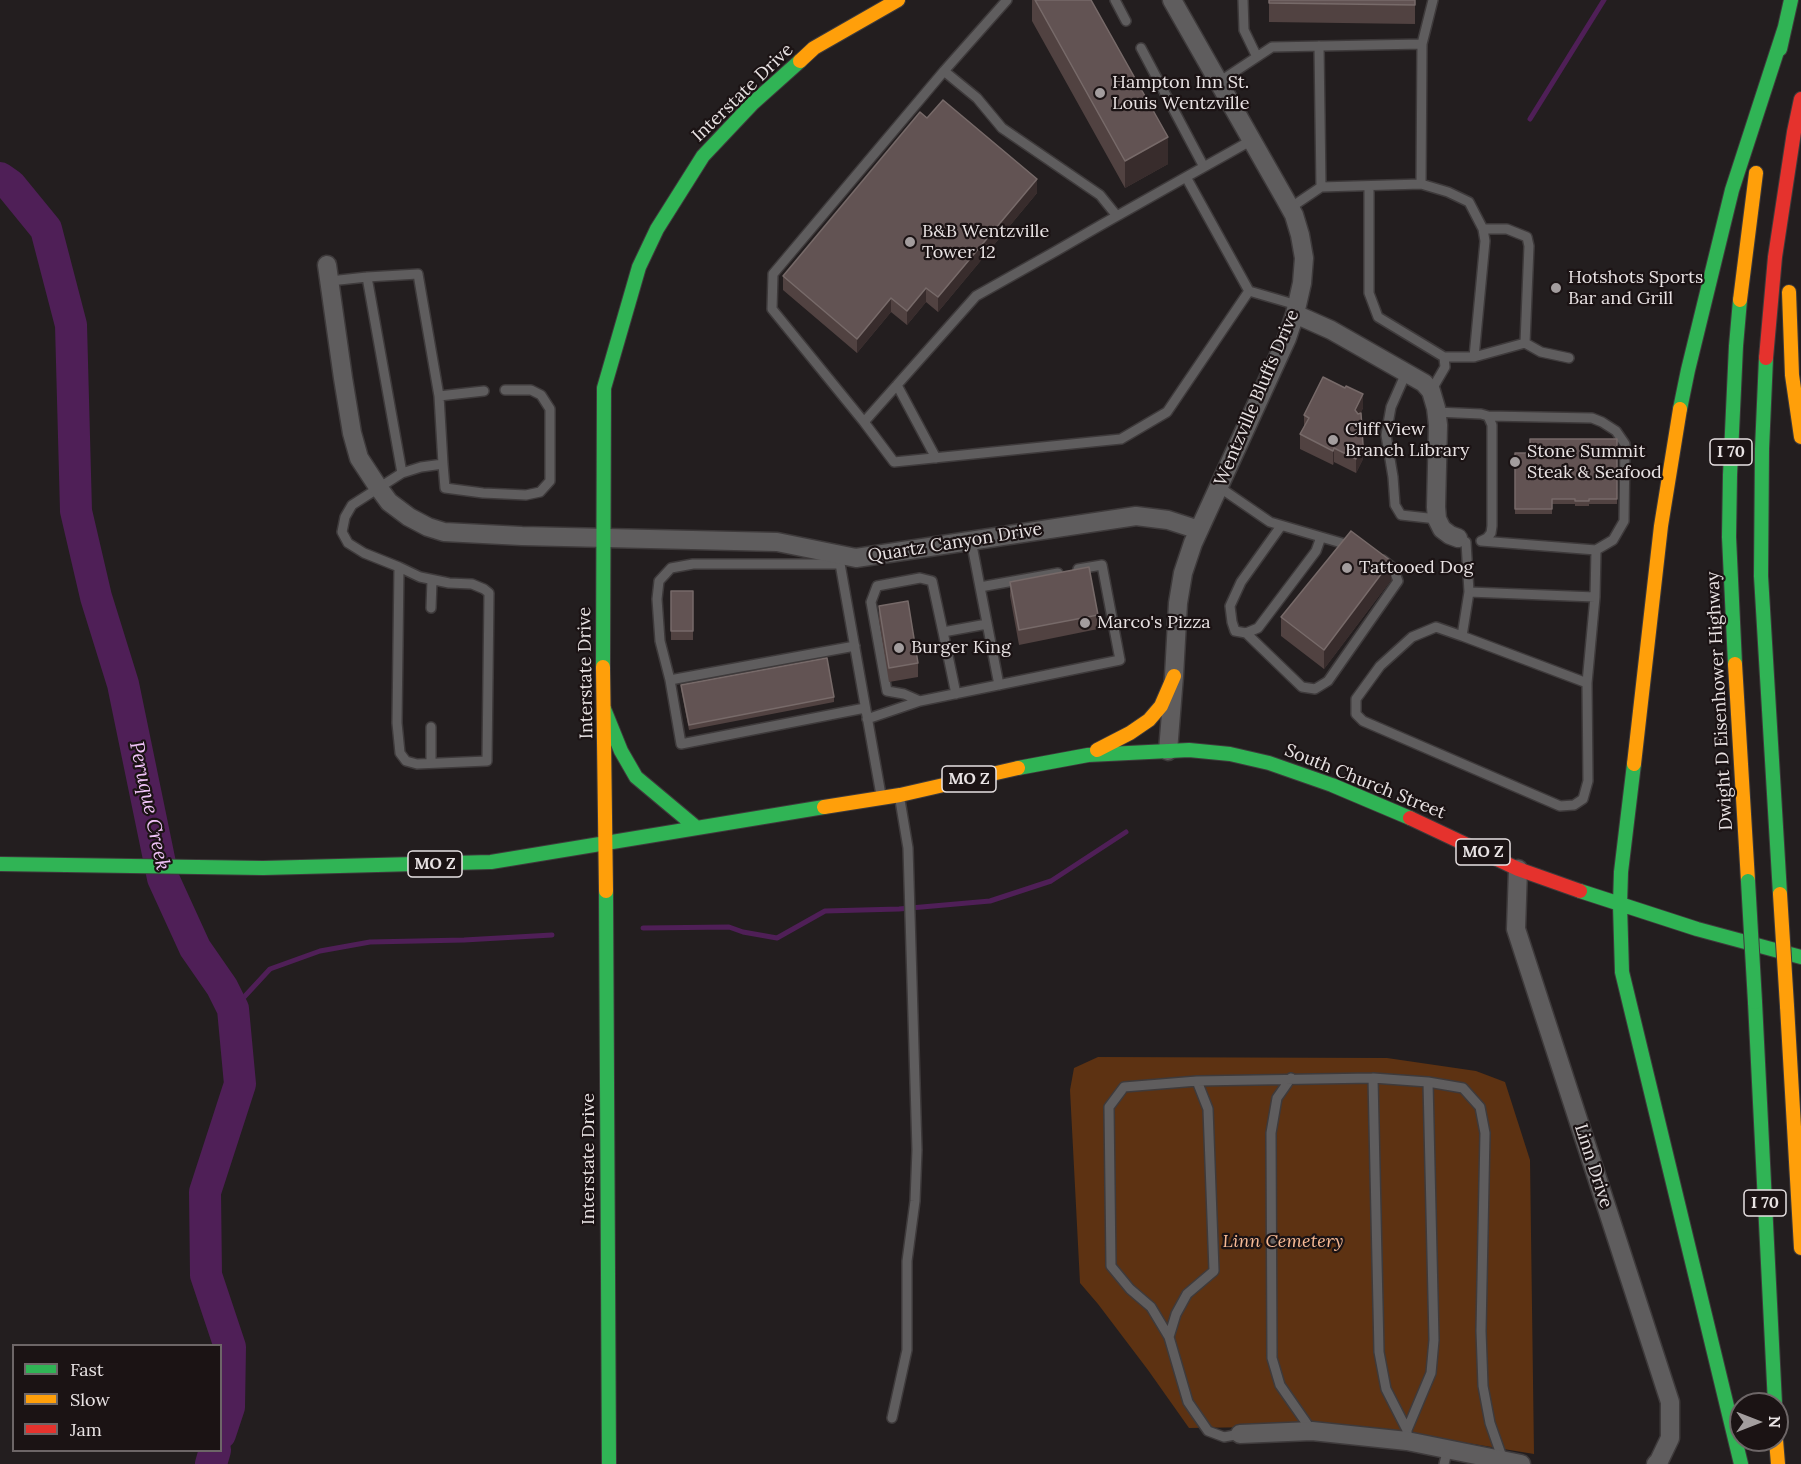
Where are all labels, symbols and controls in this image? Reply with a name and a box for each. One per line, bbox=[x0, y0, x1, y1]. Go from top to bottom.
street label: Interstate Drive bbox=[688, 39, 798, 147]
place label: Hampton Inn St. Louis Wentzville bbox=[1112, 72, 1249, 115]
marker: Hampton Inn St. Louis Wentzville bbox=[1093, 86, 1107, 100]
place label: B&B Wentzville Tower 12 bbox=[922, 221, 1049, 264]
marker: B&B Wentzville Tower 12 bbox=[903, 235, 917, 249]
place label: Hotshots Sports Bar and Grill bbox=[1568, 267, 1703, 310]
marker: Hotshots Sports Bar and Grill bbox=[1549, 281, 1563, 295]
street label: Wentzville Bluffs Drive bbox=[1210, 307, 1304, 489]
place label: Cliff View Branch Library bbox=[1345, 419, 1470, 462]
marker: Cliff View Branch Library bbox=[1326, 433, 1340, 447]
road number: I 70 bbox=[1710, 439, 1752, 465]
place label: Stone Summit Steak & Seafood bbox=[1527, 441, 1662, 484]
marker: Stone Summit Steak & Seafood bbox=[1508, 455, 1522, 469]
street label: Quartz Canyon Drive bbox=[866, 519, 1044, 567]
place label: Tattooed Dog bbox=[1359, 557, 1473, 579]
marker: Tattooed Dog bbox=[1340, 561, 1354, 575]
street label: Dwight D Eisenhower Highway bbox=[1702, 571, 1738, 831]
street label: Interstate Drive bbox=[574, 607, 598, 739]
place label: Marco's Pizza bbox=[1097, 612, 1211, 634]
marker: Marco's Pizza bbox=[1078, 616, 1092, 630]
place label: Burger King bbox=[911, 637, 1011, 659]
marker: Burger King bbox=[892, 641, 906, 655]
water label: Peruque Creek bbox=[124, 739, 174, 873]
street label: South Church Street bbox=[1281, 740, 1449, 824]
road number: MO Z bbox=[942, 766, 996, 792]
road number: MO Z bbox=[1456, 839, 1510, 865]
road number: MO Z bbox=[408, 851, 462, 877]
street label: Interstate Drive bbox=[578, 1093, 600, 1225]
street label: Linn Drive bbox=[1569, 1121, 1617, 1211]
road number: I 70 bbox=[1744, 1190, 1786, 1216]
park label: Linn Cemetery bbox=[1222, 1231, 1344, 1253]
legend bbox=[12, 1344, 222, 1452]
text: Fast bbox=[70, 1358, 104, 1381]
text: Slow bbox=[70, 1388, 110, 1411]
north arrow bbox=[1729, 1392, 1789, 1452]
text: N bbox=[1765, 1416, 1785, 1428]
text: Jam bbox=[70, 1418, 102, 1441]

